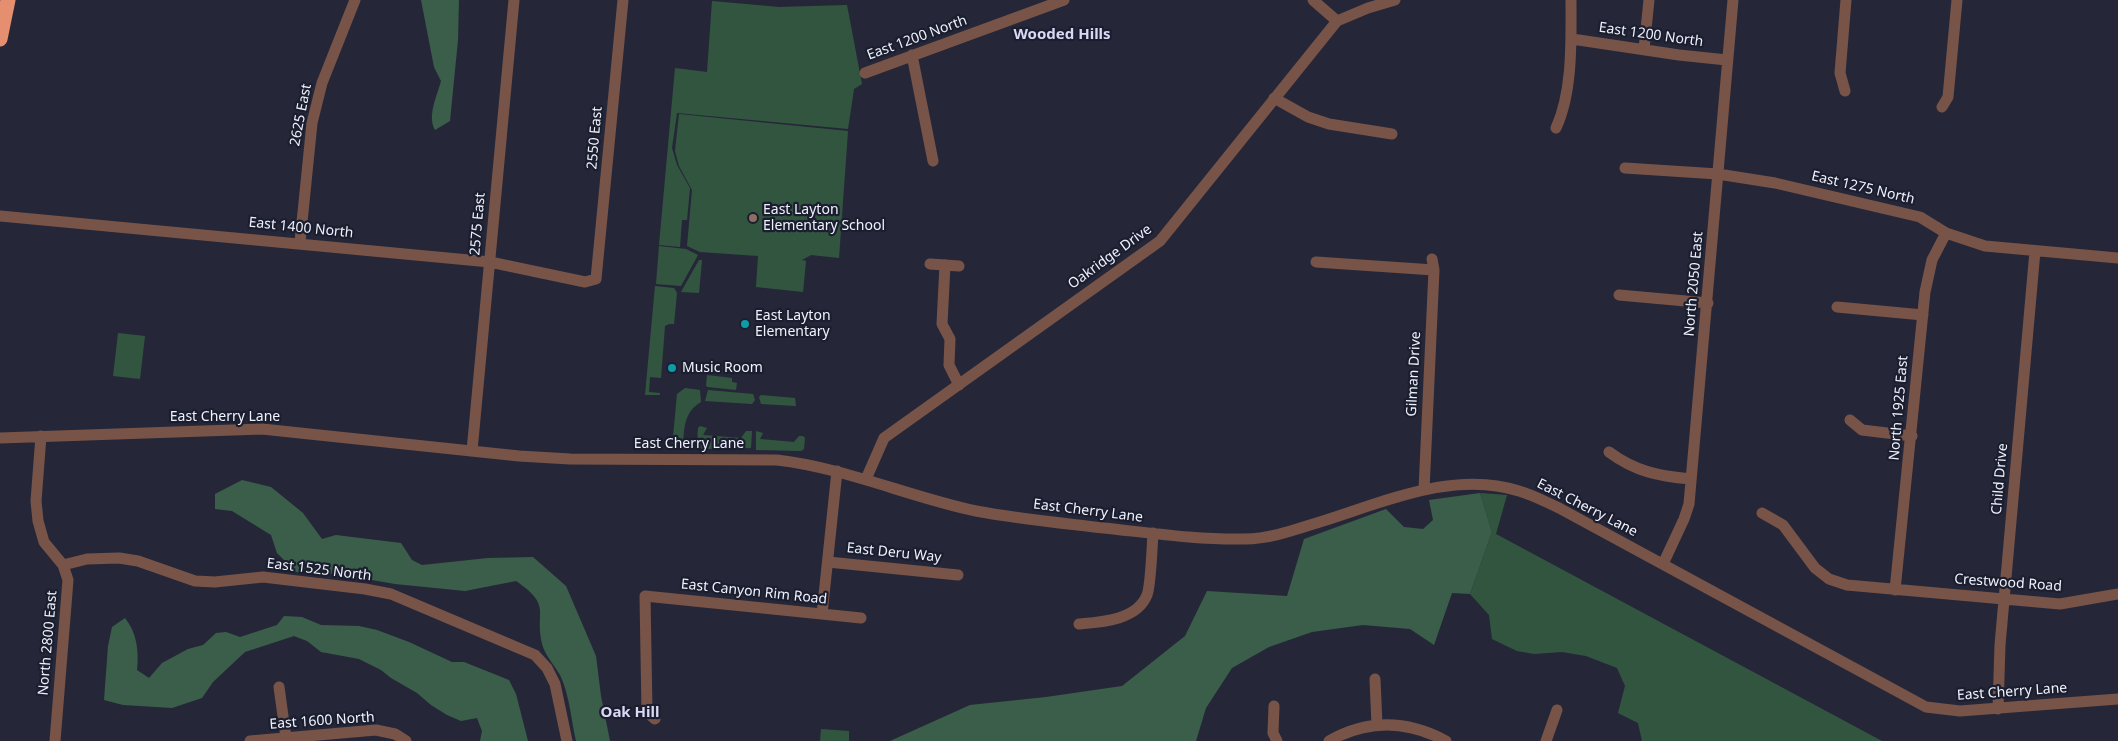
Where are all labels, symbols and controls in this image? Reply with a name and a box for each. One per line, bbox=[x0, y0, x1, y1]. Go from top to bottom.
street label: East 1200 North bbox=[865, 12, 969, 64]
street label: East 1200 North bbox=[1598, 19, 1704, 51]
district label: Wooded Hills bbox=[1013, 26, 1111, 44]
street label: 2625 East bbox=[287, 82, 315, 148]
street label: 2550 East bbox=[584, 106, 606, 170]
street label: East 1275 North bbox=[1810, 168, 1916, 208]
street label: 2575 East bbox=[467, 192, 489, 256]
place label: East Layton Elementary School bbox=[763, 202, 885, 234]
marker: East Layton Elementary School bbox=[747, 212, 759, 224]
street label: East 1400 North bbox=[248, 214, 354, 242]
street label: Oakridge Drive bbox=[1065, 221, 1155, 293]
street label: North 2050 East bbox=[1681, 231, 1707, 337]
place label: East Layton Elementary bbox=[755, 308, 831, 341]
marker: East Layton Elementary bbox=[739, 318, 751, 330]
street label: Gilman Drive bbox=[1403, 331, 1425, 417]
street label: North 1925 East bbox=[1886, 355, 1912, 461]
place label: Music Room bbox=[682, 360, 763, 376]
marker: Music Room bbox=[666, 362, 678, 374]
street label: East Cherry Lane bbox=[170, 409, 280, 425]
street label: East Cherry Lane bbox=[634, 436, 744, 452]
street label: Child Drive bbox=[1989, 443, 2011, 515]
street label: East Cherry Lane bbox=[1534, 475, 1640, 541]
street label: East Cherry Lane bbox=[1032, 496, 1144, 526]
street label: East Deru Way bbox=[846, 540, 942, 566]
street label: East 1525 North bbox=[266, 555, 372, 585]
street label: Crestwood Road bbox=[1954, 571, 2062, 595]
street label: East Canyon Rim Road bbox=[680, 576, 828, 608]
street label: North 2800 East bbox=[35, 590, 61, 696]
street label: East Cherry Lane bbox=[1956, 680, 2068, 704]
district label: Oak Hill bbox=[601, 704, 659, 722]
street label: East 1600 North bbox=[269, 709, 375, 733]

